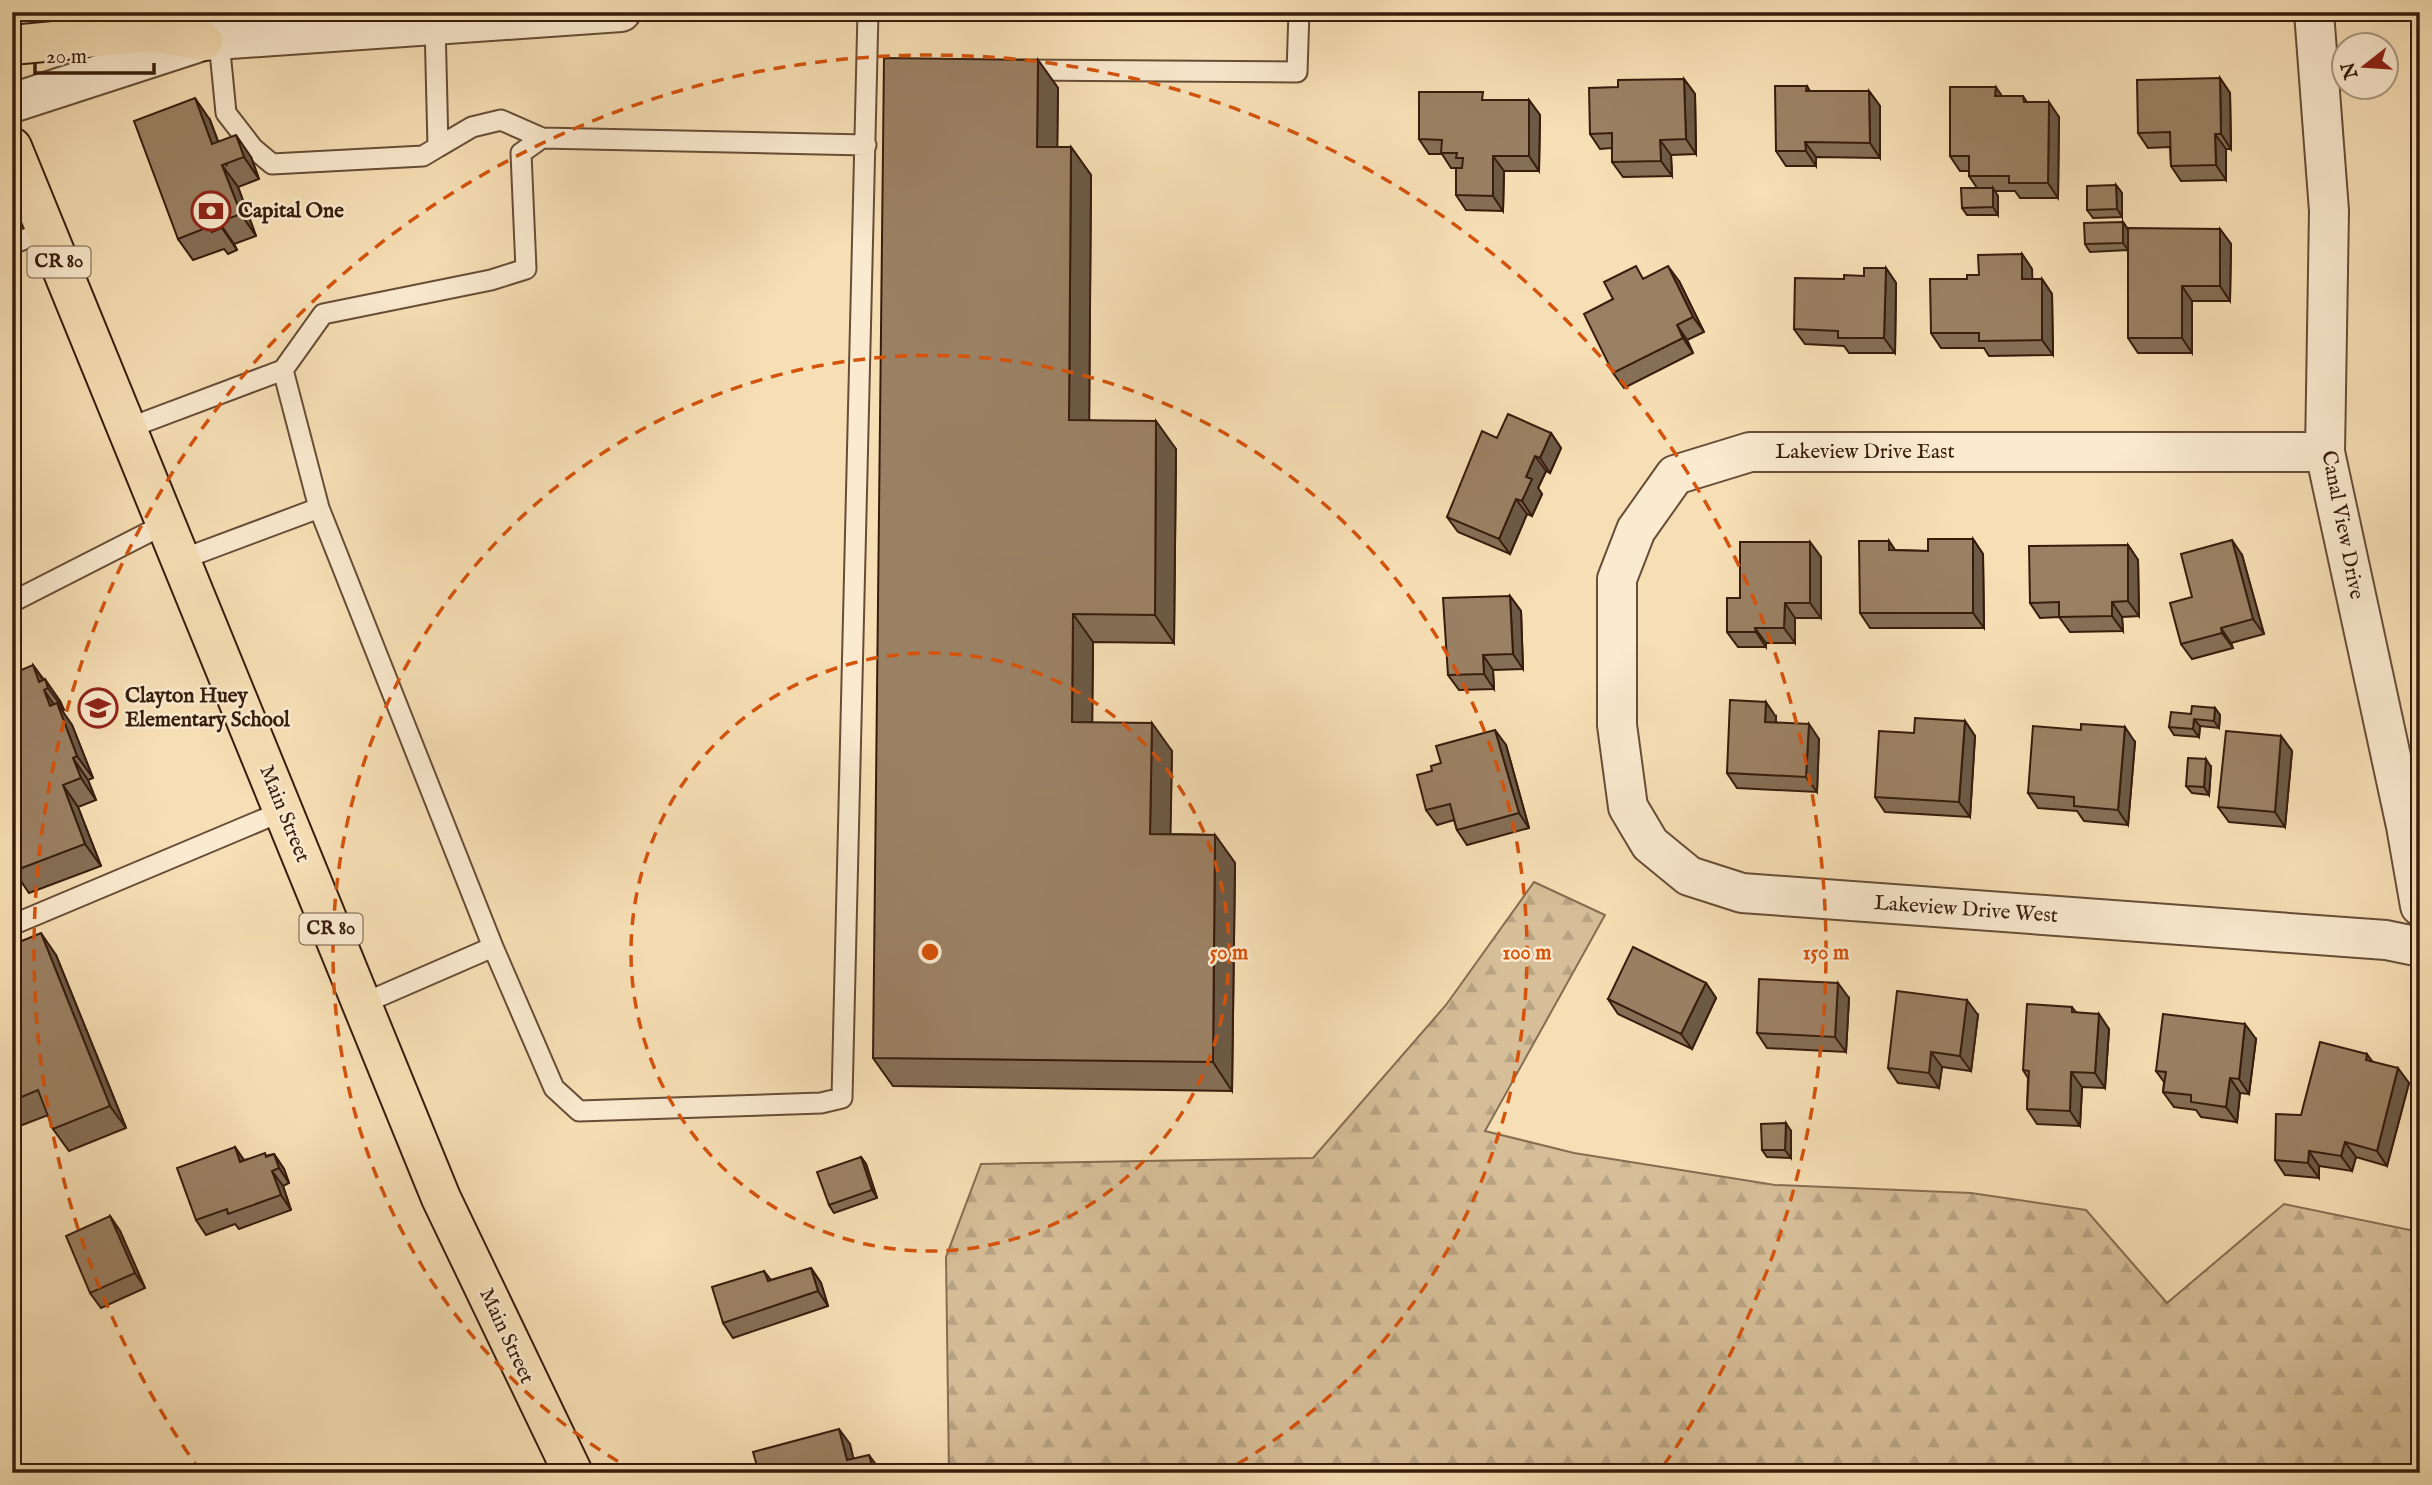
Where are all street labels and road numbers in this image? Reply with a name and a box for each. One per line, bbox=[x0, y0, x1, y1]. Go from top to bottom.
road number: CR 80 bbox=[28, 246, 90, 278]
street label: Lakeview Drive East bbox=[1775, 439, 1955, 466]
street label: Canal View Drive bbox=[2314, 448, 2370, 602]
street label: Main Street bbox=[252, 761, 316, 867]
street label: Lakeview Drive West bbox=[1873, 890, 2059, 930]
road number: CR 80 bbox=[300, 914, 362, 945]
street label: Main Street bbox=[472, 1284, 540, 1388]

